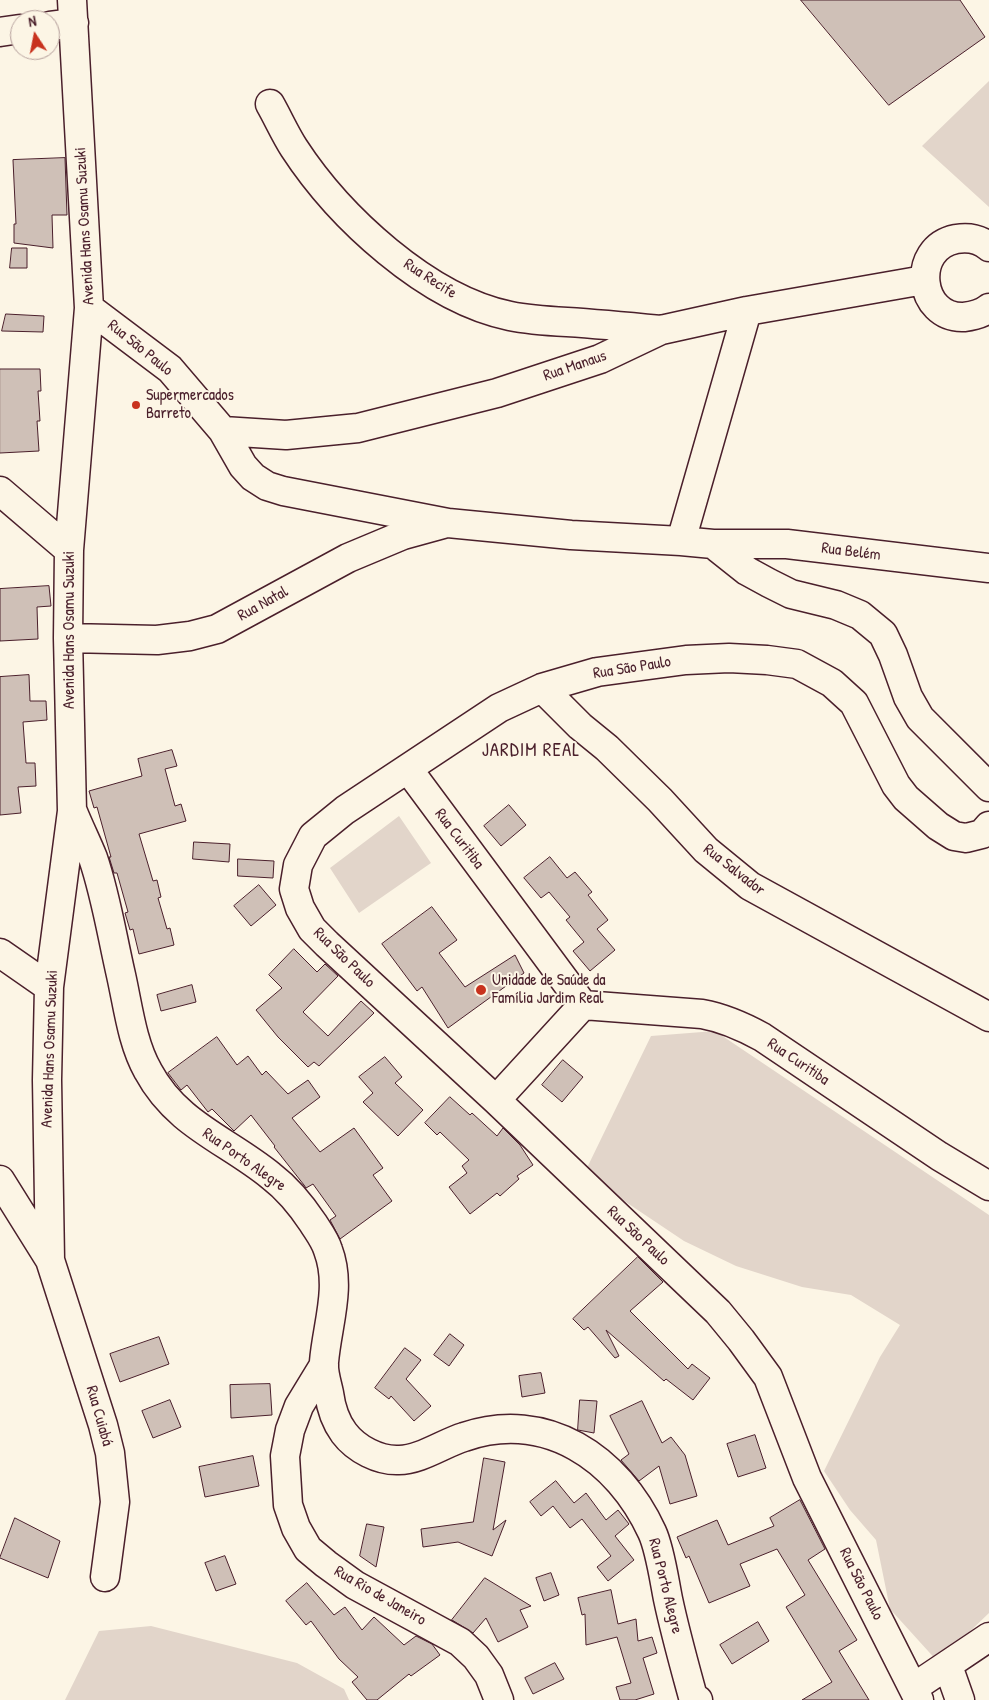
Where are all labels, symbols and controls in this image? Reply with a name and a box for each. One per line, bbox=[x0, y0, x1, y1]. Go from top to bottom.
north arrow bbox=[10, 10, 60, 60]
text: N bbox=[27, 11, 38, 31]
street label: Avenida Hans Osamu Suzuki bbox=[71, 147, 99, 305]
street label: Rua Recife bbox=[400, 255, 460, 303]
street label: Rua São Paulo bbox=[103, 316, 177, 380]
street label: Rua Manaus bbox=[541, 346, 609, 386]
place label: Supermercados Barreto bbox=[146, 386, 234, 424]
marker: Supermercados Barreto bbox=[130, 399, 142, 411]
street label: Rua Belém bbox=[820, 539, 882, 565]
street label: Avenida Hans Osamu Suzuki bbox=[60, 551, 80, 709]
street label: Rua Natal bbox=[235, 582, 291, 626]
street label: Rua São Paulo bbox=[592, 652, 672, 684]
district label: JARDIM REAL bbox=[480, 740, 582, 762]
street label: Rua Curitiba bbox=[430, 805, 488, 873]
street label: Rua Salvador bbox=[699, 840, 769, 900]
street label: Rua São Paulo bbox=[309, 924, 379, 992]
street label: Avenida Hans Osamu Suzuki bbox=[38, 970, 62, 1128]
place label: Unidade de Saúde da Família Jardim Real bbox=[492, 971, 606, 1009]
marker: Unidade de Saúde da Família Jardim Real bbox=[474, 983, 488, 997]
street label: Rua Curitiba bbox=[763, 1034, 833, 1090]
street label: Rua Porto Alegre bbox=[199, 1124, 289, 1196]
street label: Rua São Paulo bbox=[603, 1202, 673, 1270]
street label: Rua Cuiabá bbox=[81, 1384, 117, 1448]
street label: Rua Porto Alegre bbox=[644, 1536, 686, 1636]
street label: Rua São Paulo bbox=[835, 1545, 887, 1623]
street label: Rua Rio de Janeiro bbox=[331, 1562, 429, 1630]

